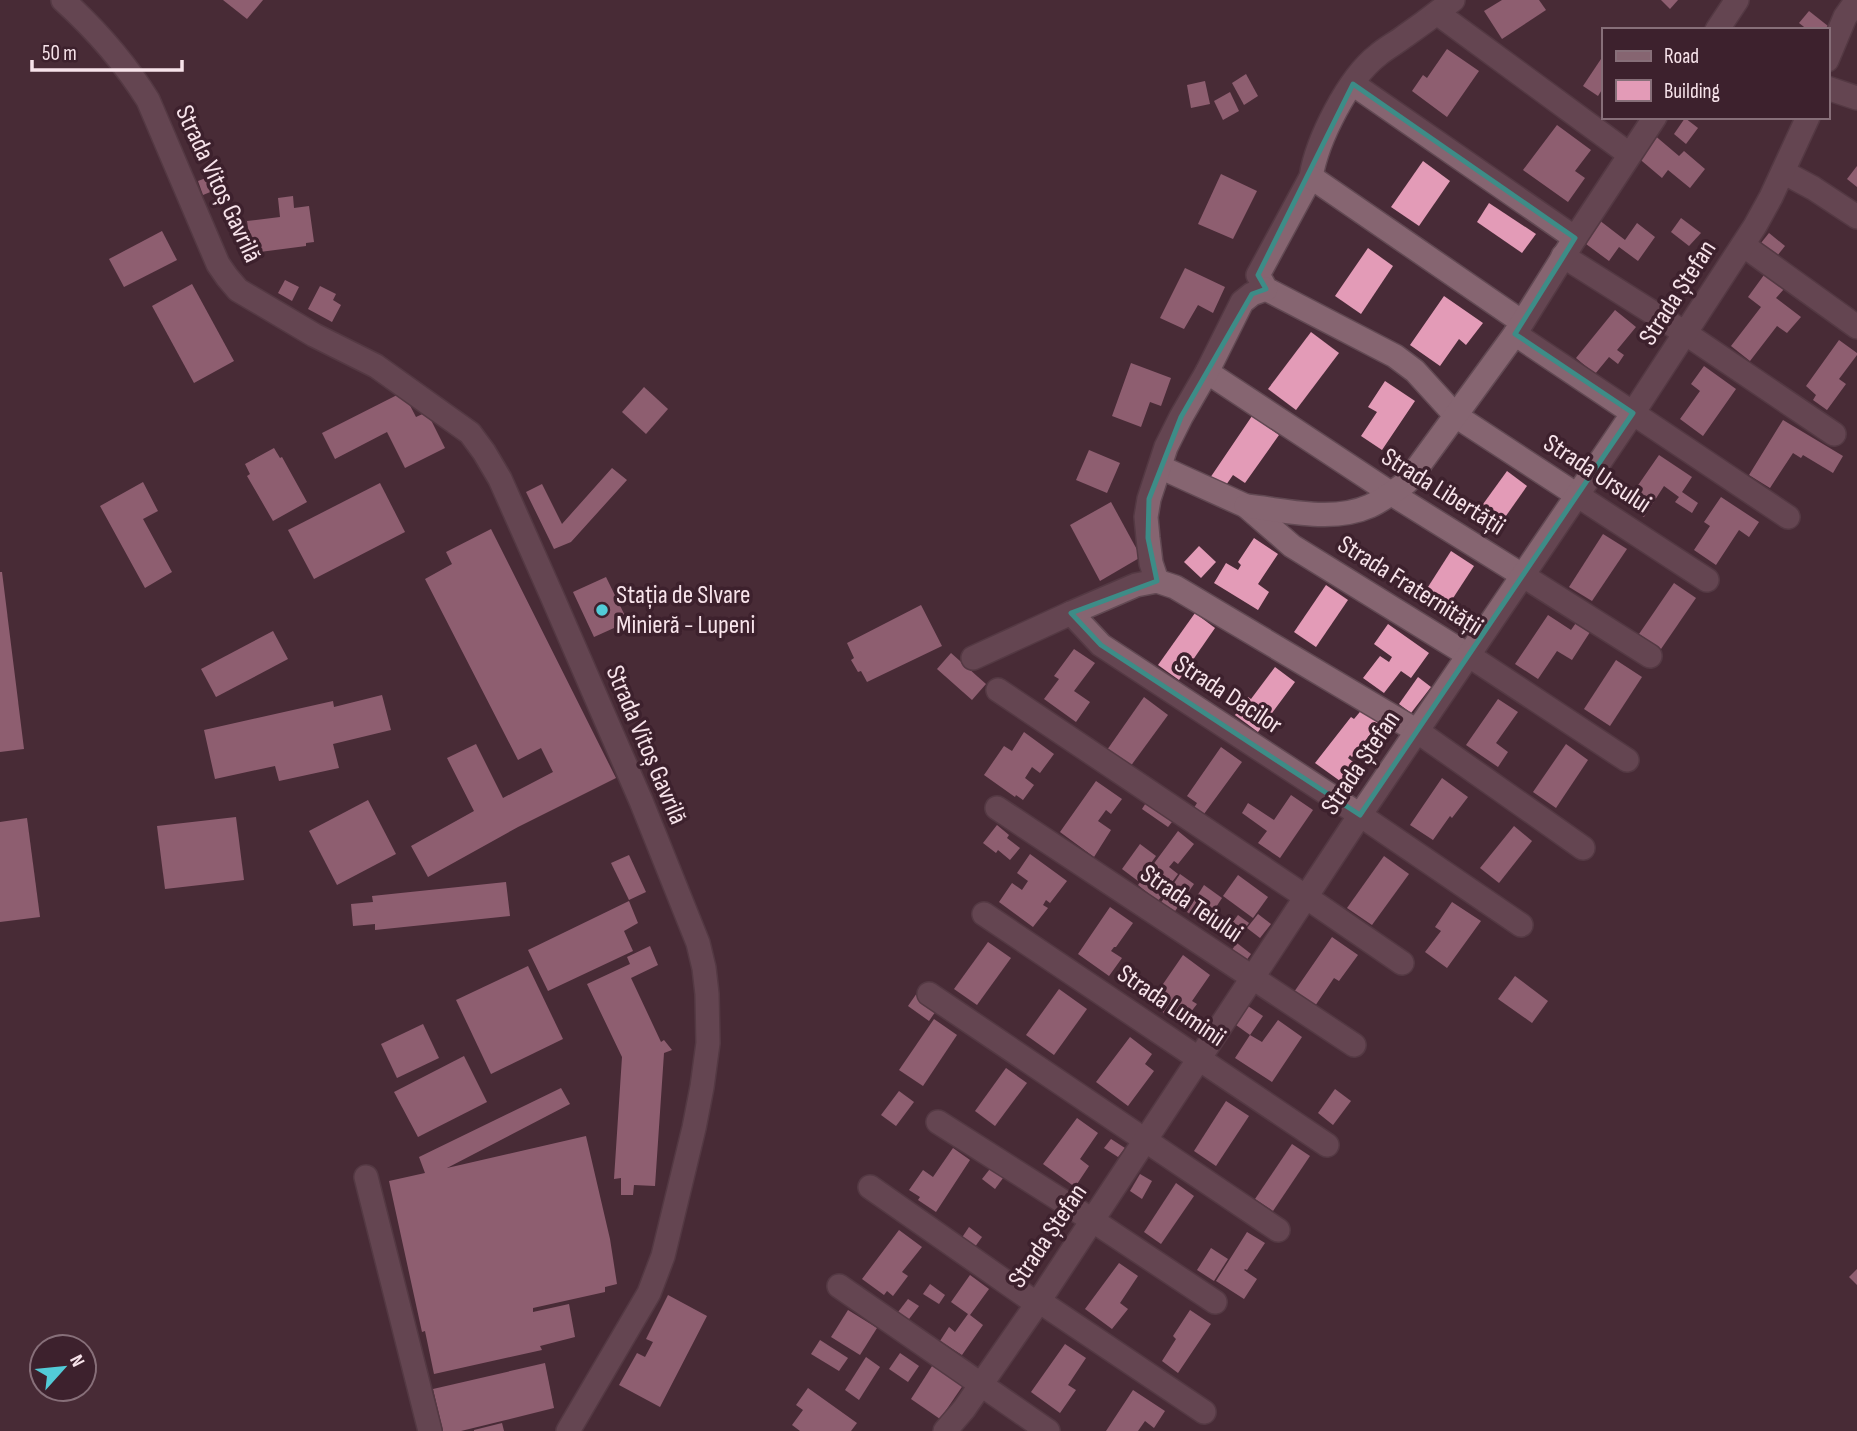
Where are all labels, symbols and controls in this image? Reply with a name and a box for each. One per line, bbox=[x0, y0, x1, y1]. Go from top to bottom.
scale bar bbox=[32, 28, 182, 72]
legend bbox=[1602, 28, 1829, 119]
text: 50 m bbox=[42, 41, 77, 66]
text: Road bbox=[1664, 44, 1699, 69]
text: Building bbox=[1664, 79, 1720, 104]
street label: Strada Vitoș Gavrilă bbox=[168, 101, 268, 267]
street label: Strada Ștefan bbox=[1633, 235, 1723, 351]
street label: Strada Ursului bbox=[1537, 428, 1657, 520]
street label: Strada Libertății bbox=[1375, 442, 1511, 542]
street label: Strada Fraternității bbox=[1332, 529, 1488, 643]
place label: Stația de Slvare Minieră - Lupeni bbox=[616, 580, 755, 641]
marker: Stația de Slvare Minieră - Lupeni bbox=[594, 602, 610, 618]
street label: Strada Dacilor bbox=[1168, 649, 1288, 742]
street label: Strada Vitoș Gavrilă bbox=[599, 661, 693, 829]
street label: Strada Ștefan bbox=[1315, 705, 1407, 821]
street label: Strada Teiului bbox=[1134, 859, 1248, 949]
street label: Strada Luminii bbox=[1111, 959, 1231, 1053]
street label: Strada Ștefan bbox=[1002, 1178, 1094, 1294]
north arrow bbox=[28, 1333, 98, 1403]
text: N bbox=[64, 1351, 89, 1371]

